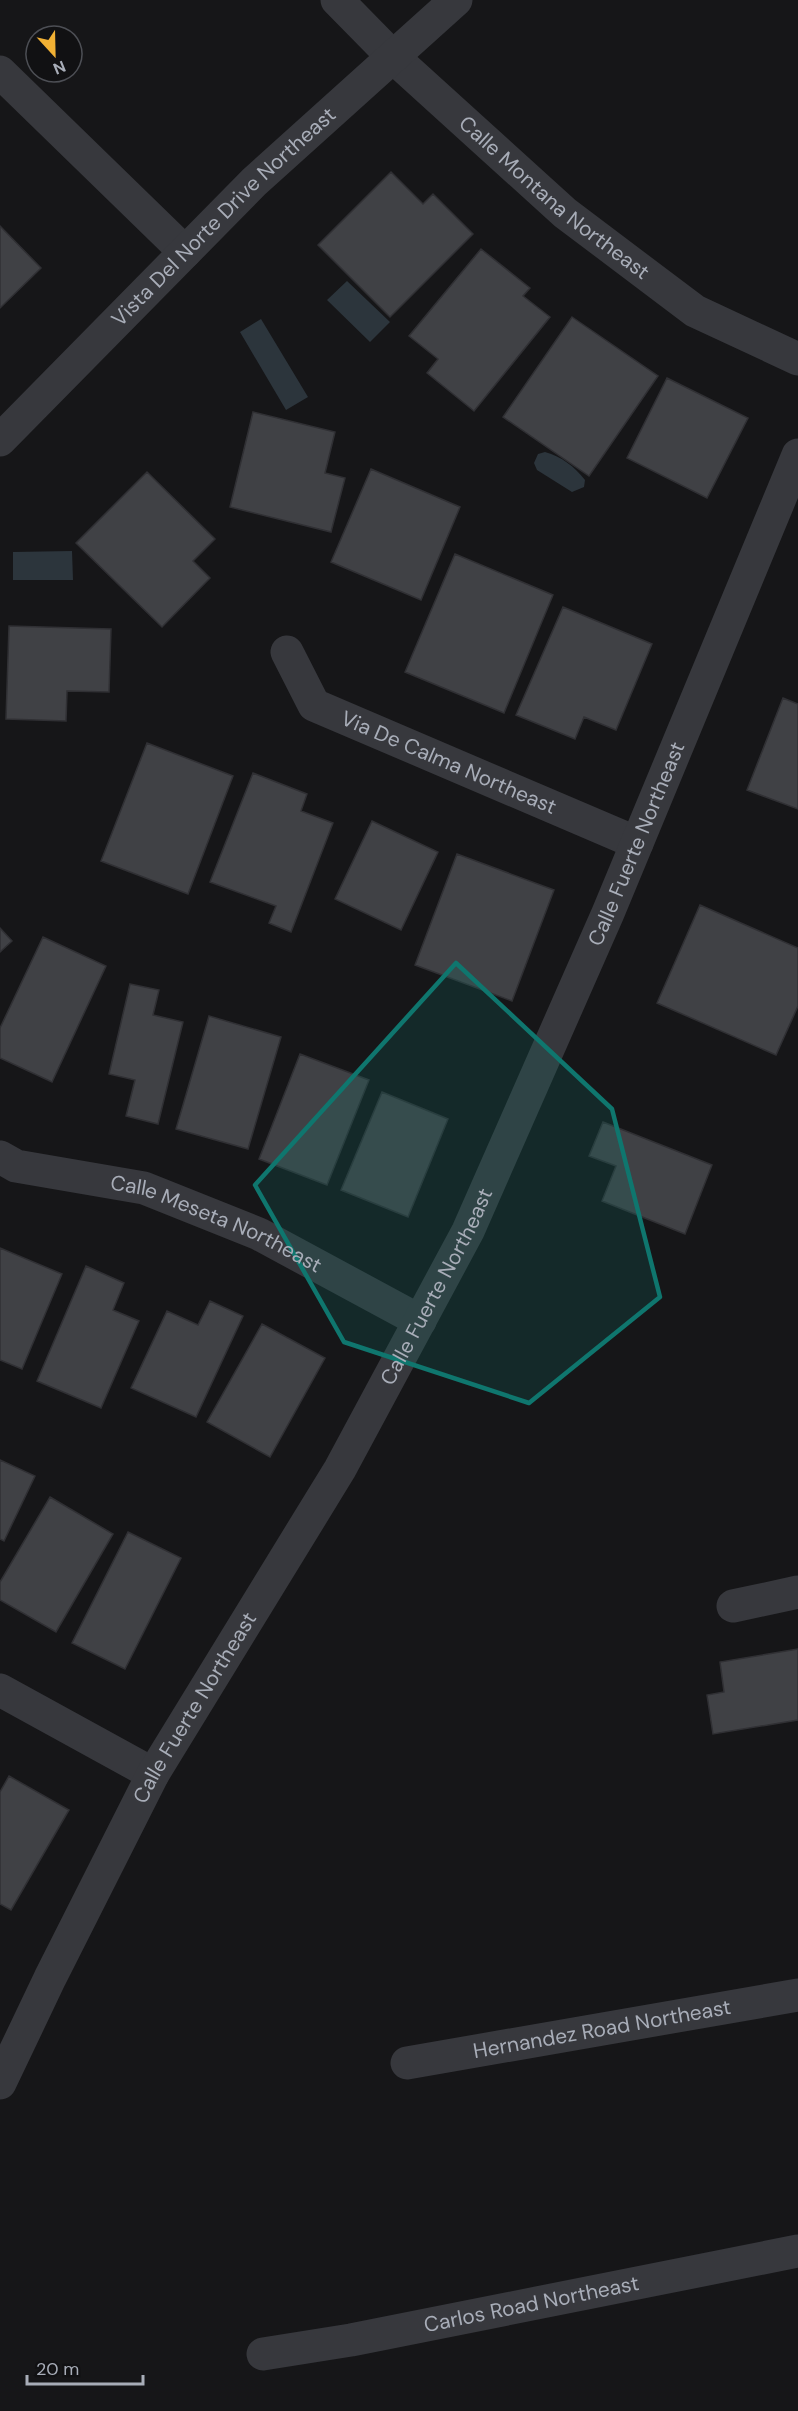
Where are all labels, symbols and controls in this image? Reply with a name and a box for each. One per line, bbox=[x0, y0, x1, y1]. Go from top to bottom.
north arrow bbox=[24, 24, 84, 84]
text: N bbox=[50, 56, 69, 79]
street label: Vista Del Norte Drive Northeast bbox=[105, 101, 342, 333]
street label: Calle Montana Northeast bbox=[453, 109, 655, 286]
street label: Via De Calma Northeast bbox=[337, 704, 561, 821]
street label: Calle Fuerte Northeast bbox=[581, 738, 691, 950]
street label: Calle Meseta Northeast bbox=[108, 1168, 327, 1279]
street label: Calle Fuerte Northeast bbox=[374, 1184, 499, 1390]
street label: Calle Fuerte Northeast bbox=[126, 1607, 263, 1808]
street label: Hernandez Road Northeast bbox=[471, 1993, 733, 2065]
street label: Carlos Road Northeast bbox=[421, 2269, 641, 2339]
scale bar bbox=[27, 2348, 142, 2386]
text: 20 m bbox=[36, 2357, 79, 2381]

